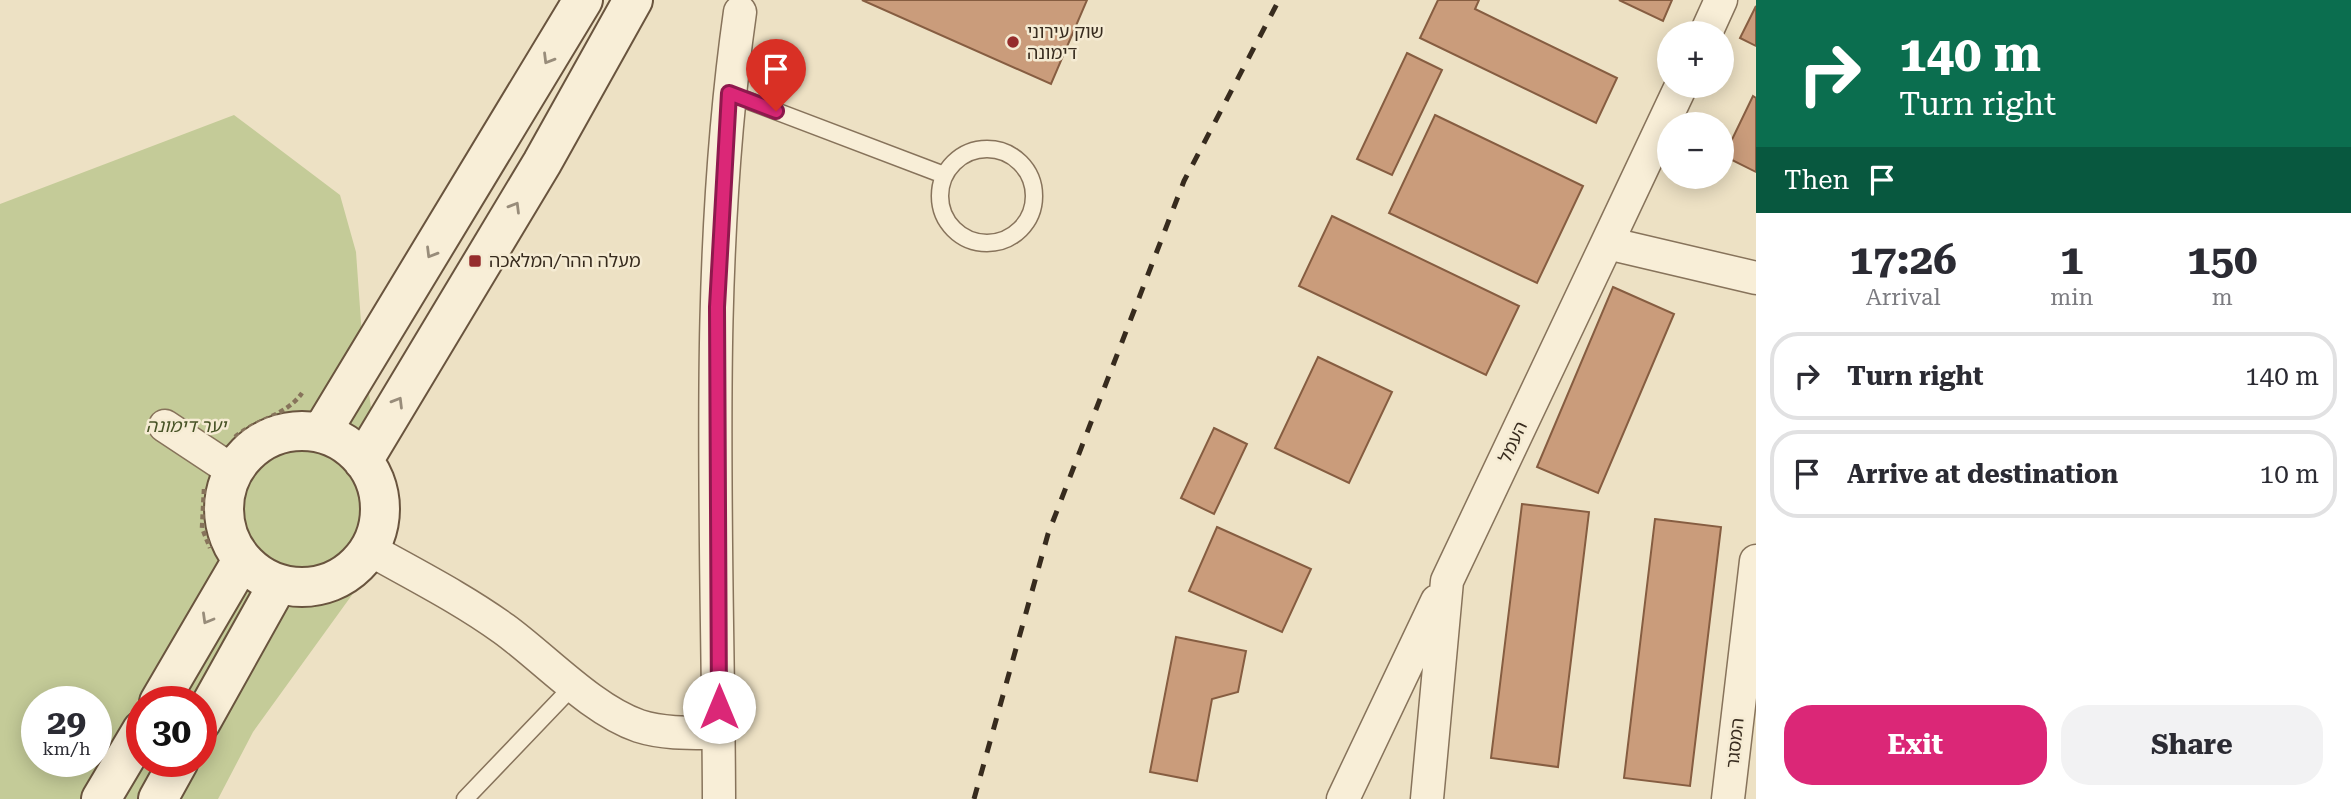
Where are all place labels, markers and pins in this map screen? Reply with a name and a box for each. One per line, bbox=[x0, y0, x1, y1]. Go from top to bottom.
place label: שוק עירוני דימונה bbox=[1027, 21, 1104, 63]
marker: שוק עירוני דימונה bbox=[1005, 34, 1021, 50]
pin bbox=[746, 39, 806, 111]
place label: מעלה ההר/המלאכה bbox=[489, 250, 641, 271]
marker: מעלה ההר/המלאכה bbox=[467, 253, 483, 269]

